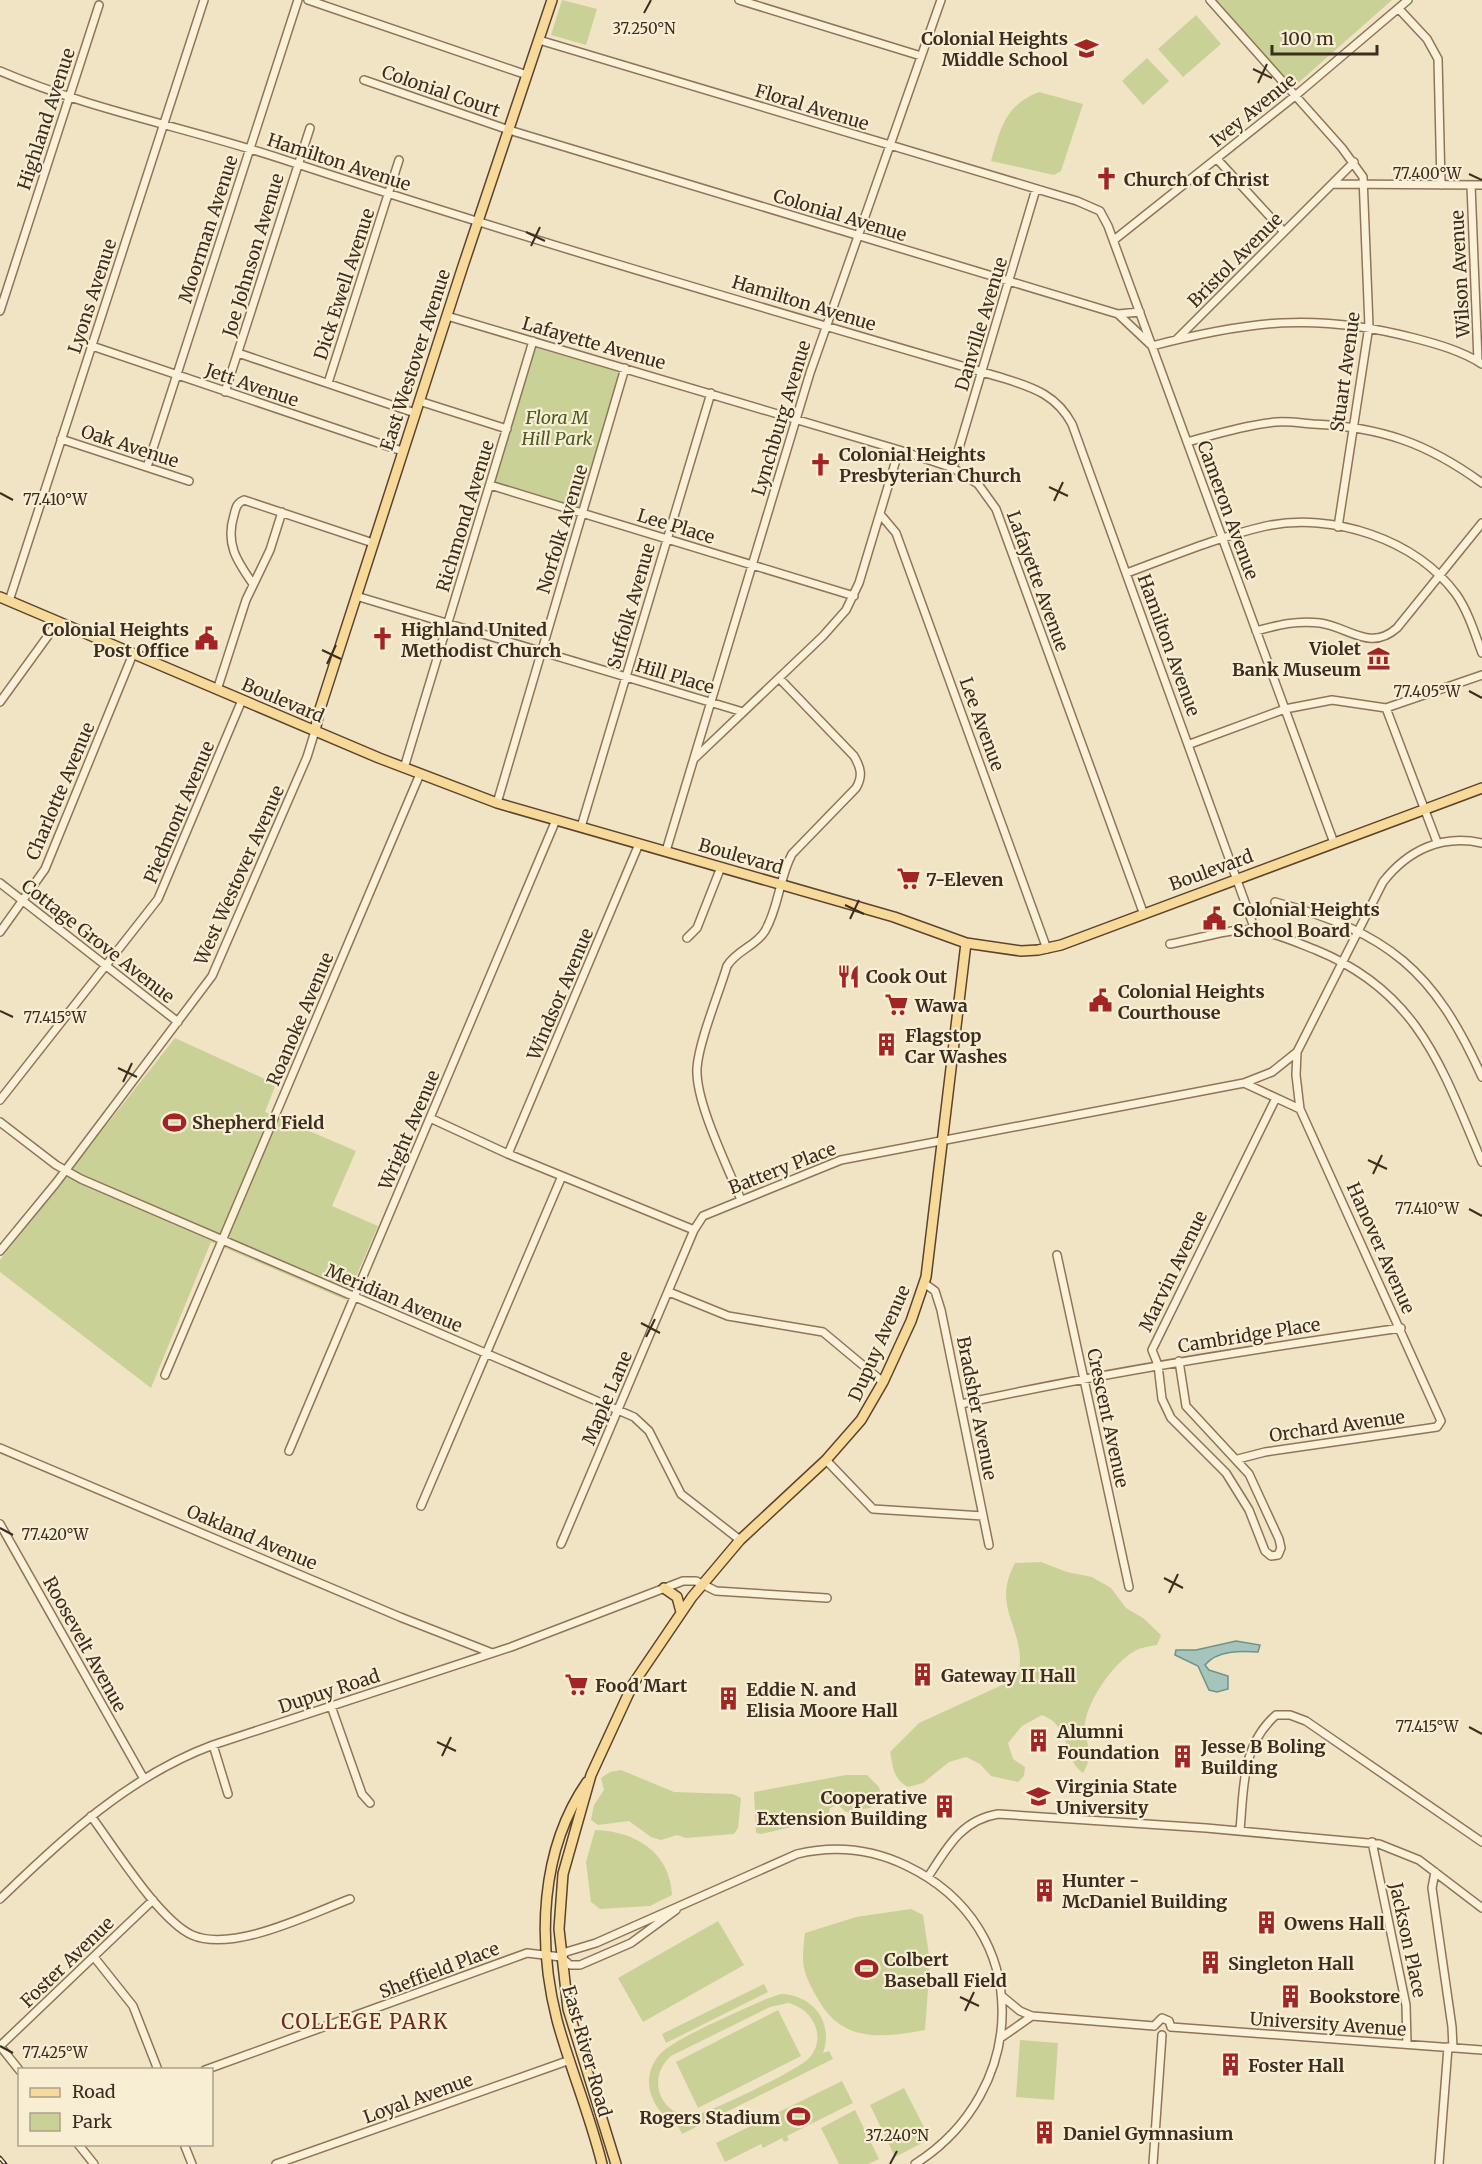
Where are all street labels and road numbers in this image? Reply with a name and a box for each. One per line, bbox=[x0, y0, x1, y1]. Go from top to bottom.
street label: Highland Avenue bbox=[12, 45, 80, 193]
street label: Colonial Court bbox=[379, 60, 503, 122]
street label: Ivey Avenue bbox=[1206, 68, 1300, 152]
street label: Floral Avenue bbox=[752, 79, 872, 135]
street label: Hamilton Avenue bbox=[264, 128, 414, 196]
street label: Moorman Avenue bbox=[173, 152, 243, 306]
street label: Joe Johnson Avenue bbox=[217, 170, 289, 341]
street label: Colonial Avenue bbox=[770, 184, 910, 246]
street label: Dick Ewell Avenue bbox=[309, 205, 379, 363]
street label: Bristol Avenue bbox=[1183, 208, 1287, 312]
street label: Wilson Avenue bbox=[1445, 210, 1475, 339]
street label: Lyons Avenue bbox=[63, 236, 121, 356]
street label: Danville Avenue bbox=[950, 254, 1012, 394]
street label: East Westover Avenue bbox=[375, 266, 455, 454]
street label: Hamilton Avenue bbox=[729, 270, 879, 336]
street label: Stuart Avenue bbox=[1325, 310, 1365, 434]
street label: Lafayette Avenue bbox=[520, 312, 668, 374]
street label: Lynchburg Avenue bbox=[746, 338, 816, 498]
street label: Jett Avenue bbox=[201, 358, 302, 412]
street label: Oak Avenue bbox=[78, 419, 182, 473]
street label: Richmond Avenue bbox=[431, 437, 499, 595]
street label: Cameron Avenue bbox=[1192, 437, 1264, 583]
street label: Norfolk Avenue bbox=[531, 462, 593, 596]
street label: Lee Place bbox=[634, 503, 718, 549]
street label: Lafayette Avenue bbox=[1002, 508, 1074, 654]
street label: Suffolk Avenue bbox=[602, 540, 660, 672]
street label: Hamilton Avenue bbox=[1133, 571, 1205, 719]
street label: Hill Place bbox=[633, 653, 717, 699]
street label: Boulevard bbox=[238, 672, 328, 728]
street label: Lee Avenue bbox=[954, 674, 1010, 774]
street label: Charlotte Avenue bbox=[21, 719, 99, 863]
street label: Piedmont Avenue bbox=[139, 737, 219, 887]
street label: West Westover Avenue bbox=[189, 782, 289, 969]
street label: Boulevard bbox=[696, 833, 786, 879]
street label: Boulevard bbox=[1166, 844, 1256, 896]
street label: Cottage Grove Avenue bbox=[17, 874, 179, 1008]
street label: Windsor Avenue bbox=[521, 924, 598, 1064]
street label: Roanoke Avenue bbox=[262, 949, 338, 1089]
street label: Wright Avenue bbox=[373, 1067, 445, 1194]
street label: Battery Place bbox=[725, 1137, 839, 1199]
street label: Hanover Avenue bbox=[1342, 1179, 1420, 1317]
street label: Marvin Avenue bbox=[1134, 1207, 1212, 1335]
street label: Meridian Avenue bbox=[322, 1259, 466, 1337]
street label: Dupuy Avenue bbox=[843, 1281, 915, 1405]
street label: Cambridge Place bbox=[1176, 1312, 1322, 1358]
street label: Bradsher Avenue bbox=[952, 1334, 1002, 1482]
street label: Crescent Avenue bbox=[1082, 1346, 1134, 1490]
street label: Maple Lane bbox=[577, 1347, 637, 1449]
street label: Orchard Avenue bbox=[1268, 1405, 1406, 1447]
street label: Oakland Avenue bbox=[183, 1499, 321, 1575]
street label: Roosevelt Avenue bbox=[38, 1572, 132, 1716]
street label: Dupuy Road bbox=[275, 1664, 383, 1718]
street label: Jackson Place bbox=[1384, 1880, 1431, 1999]
street label: Foster Avenue bbox=[15, 1912, 119, 2012]
street label: Sheffield Place bbox=[376, 1937, 502, 2003]
street label: East River Road bbox=[557, 1983, 617, 2119]
street label: University Avenue bbox=[1249, 2007, 1407, 2041]
street label: Loyal Avenue bbox=[360, 2068, 476, 2128]

